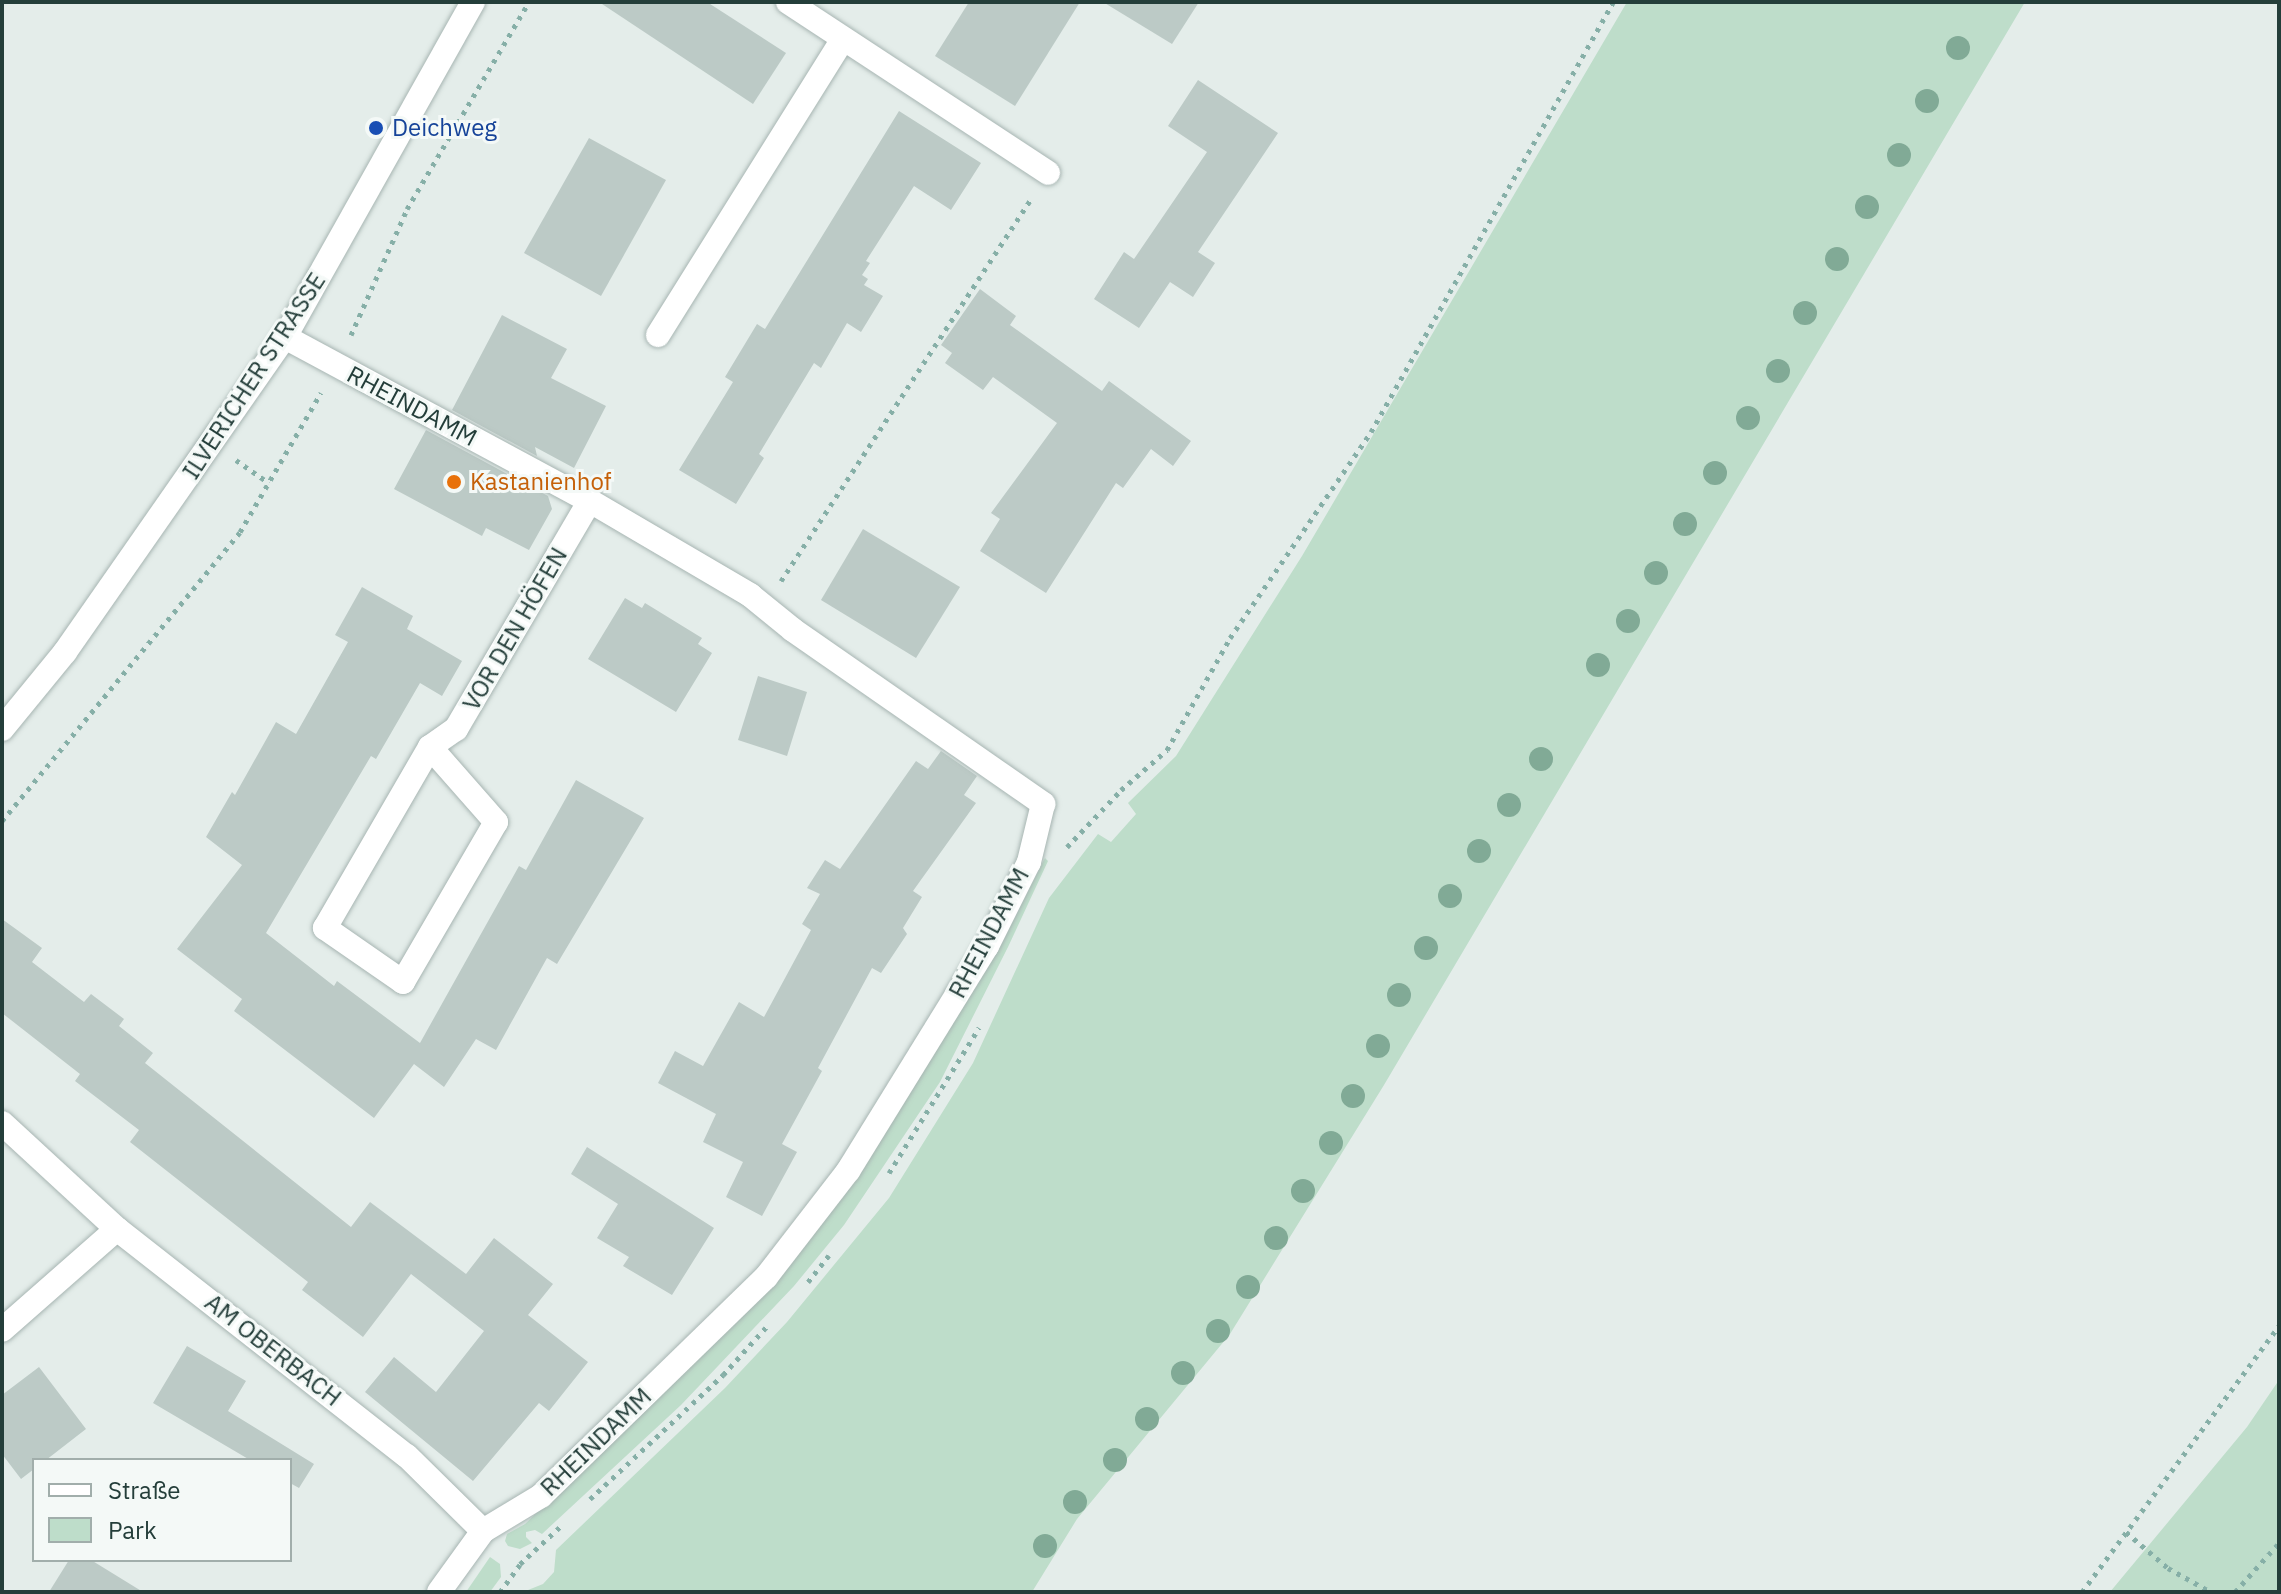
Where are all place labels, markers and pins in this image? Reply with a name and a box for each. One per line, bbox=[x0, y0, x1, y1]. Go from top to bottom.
place label: Deichweg bbox=[392, 114, 497, 142]
marker: Deichweg bbox=[367, 119, 385, 137]
place label: Kastanienhof bbox=[470, 468, 612, 496]
marker: Kastanienhof bbox=[445, 473, 463, 491]

